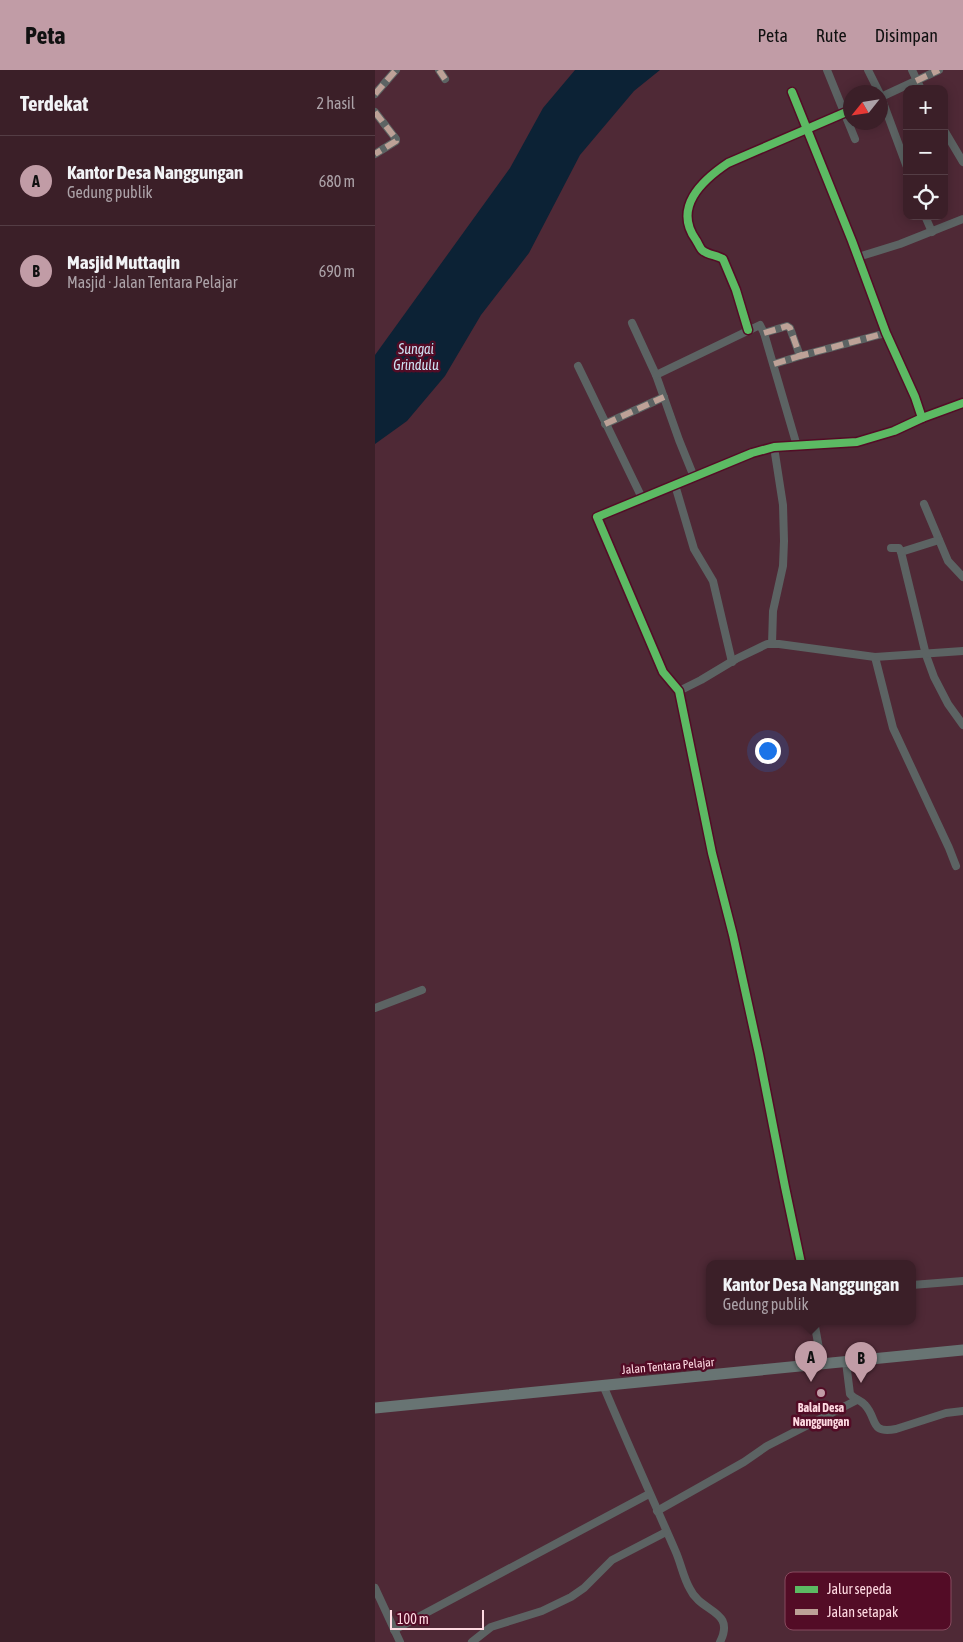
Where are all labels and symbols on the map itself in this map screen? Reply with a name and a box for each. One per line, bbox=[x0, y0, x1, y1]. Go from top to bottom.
north arrow bbox=[843, 85, 888, 130]
water label: Sungai Grindulu bbox=[393, 341, 439, 373]
your location bbox=[755, 738, 781, 764]
pin: A bbox=[795, 1341, 827, 1382]
pin: B bbox=[845, 1342, 877, 1383]
street label: Jalan Tentara Pelajar bbox=[621, 1355, 715, 1377]
marker: Balai Desa Nanggungan bbox=[815, 1387, 827, 1399]
place label: Balai Desa Nanggungan bbox=[793, 1401, 849, 1429]
legend bbox=[785, 1572, 951, 1630]
text: Jalur sepeda bbox=[827, 1581, 892, 1597]
text: Jalan setapak bbox=[827, 1604, 898, 1620]
scale bar bbox=[390, 1607, 484, 1630]

